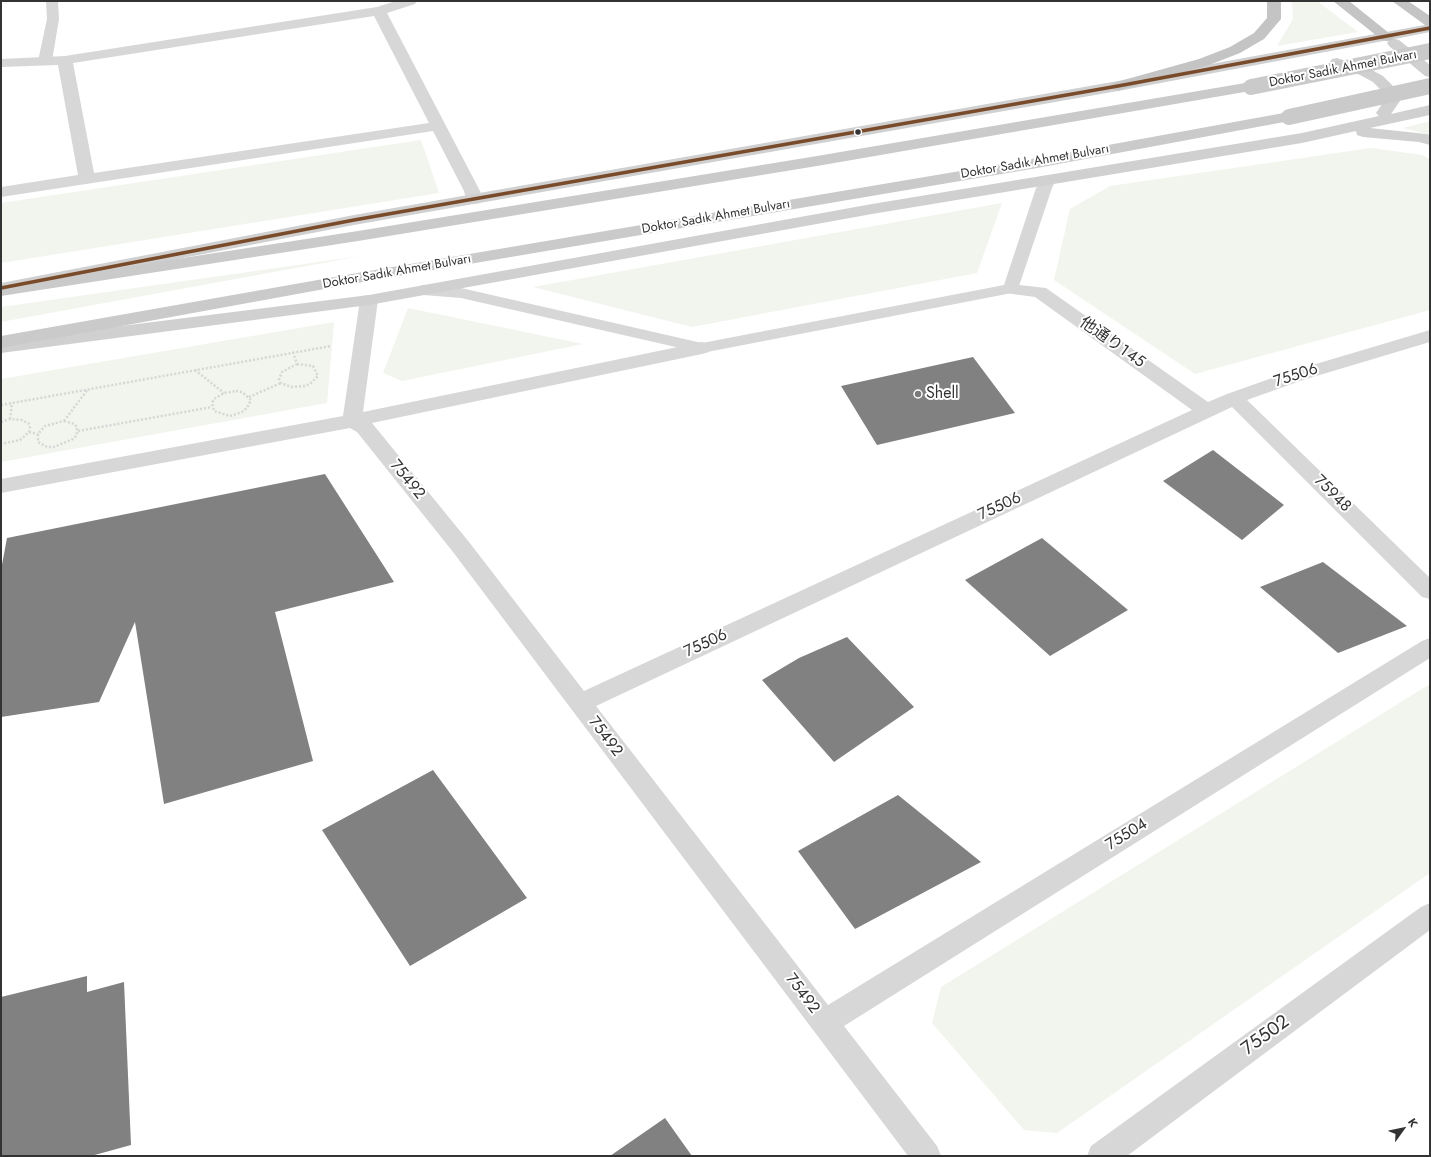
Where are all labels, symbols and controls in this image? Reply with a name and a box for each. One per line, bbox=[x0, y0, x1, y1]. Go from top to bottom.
street label: Doktor Sadık Ahmet Bulvarı bbox=[1268, 47, 1418, 91]
unlabelled marker bbox=[853, 127, 863, 137]
street label: Doktor Sadık Ahmet Bulvarı bbox=[960, 141, 1110, 183]
street label: Doktor Sadık Ahmet Bulvarı bbox=[641, 196, 791, 238]
street label: Doktor Sadık Ahmet Bulvarı bbox=[322, 251, 472, 293]
street label: 他通り１４５ bbox=[1075, 313, 1149, 373]
street label: 75506 bbox=[1272, 360, 1320, 392]
place label: Shell bbox=[926, 384, 959, 404]
marker: Shell bbox=[913, 389, 923, 399]
street label: 75492 bbox=[385, 456, 429, 504]
street label: 75948 bbox=[1309, 471, 1355, 517]
street label: 75506 bbox=[975, 489, 1025, 525]
street label: 75506 bbox=[681, 626, 731, 662]
street label: 75492 bbox=[584, 713, 626, 761]
street label: 75504 bbox=[1103, 815, 1151, 855]
street label: 75492 bbox=[781, 970, 823, 1018]
street label: 75502 bbox=[1238, 1011, 1294, 1061]
north arrow bbox=[1383, 1109, 1423, 1149]
text: K bbox=[1404, 1115, 1422, 1130]

